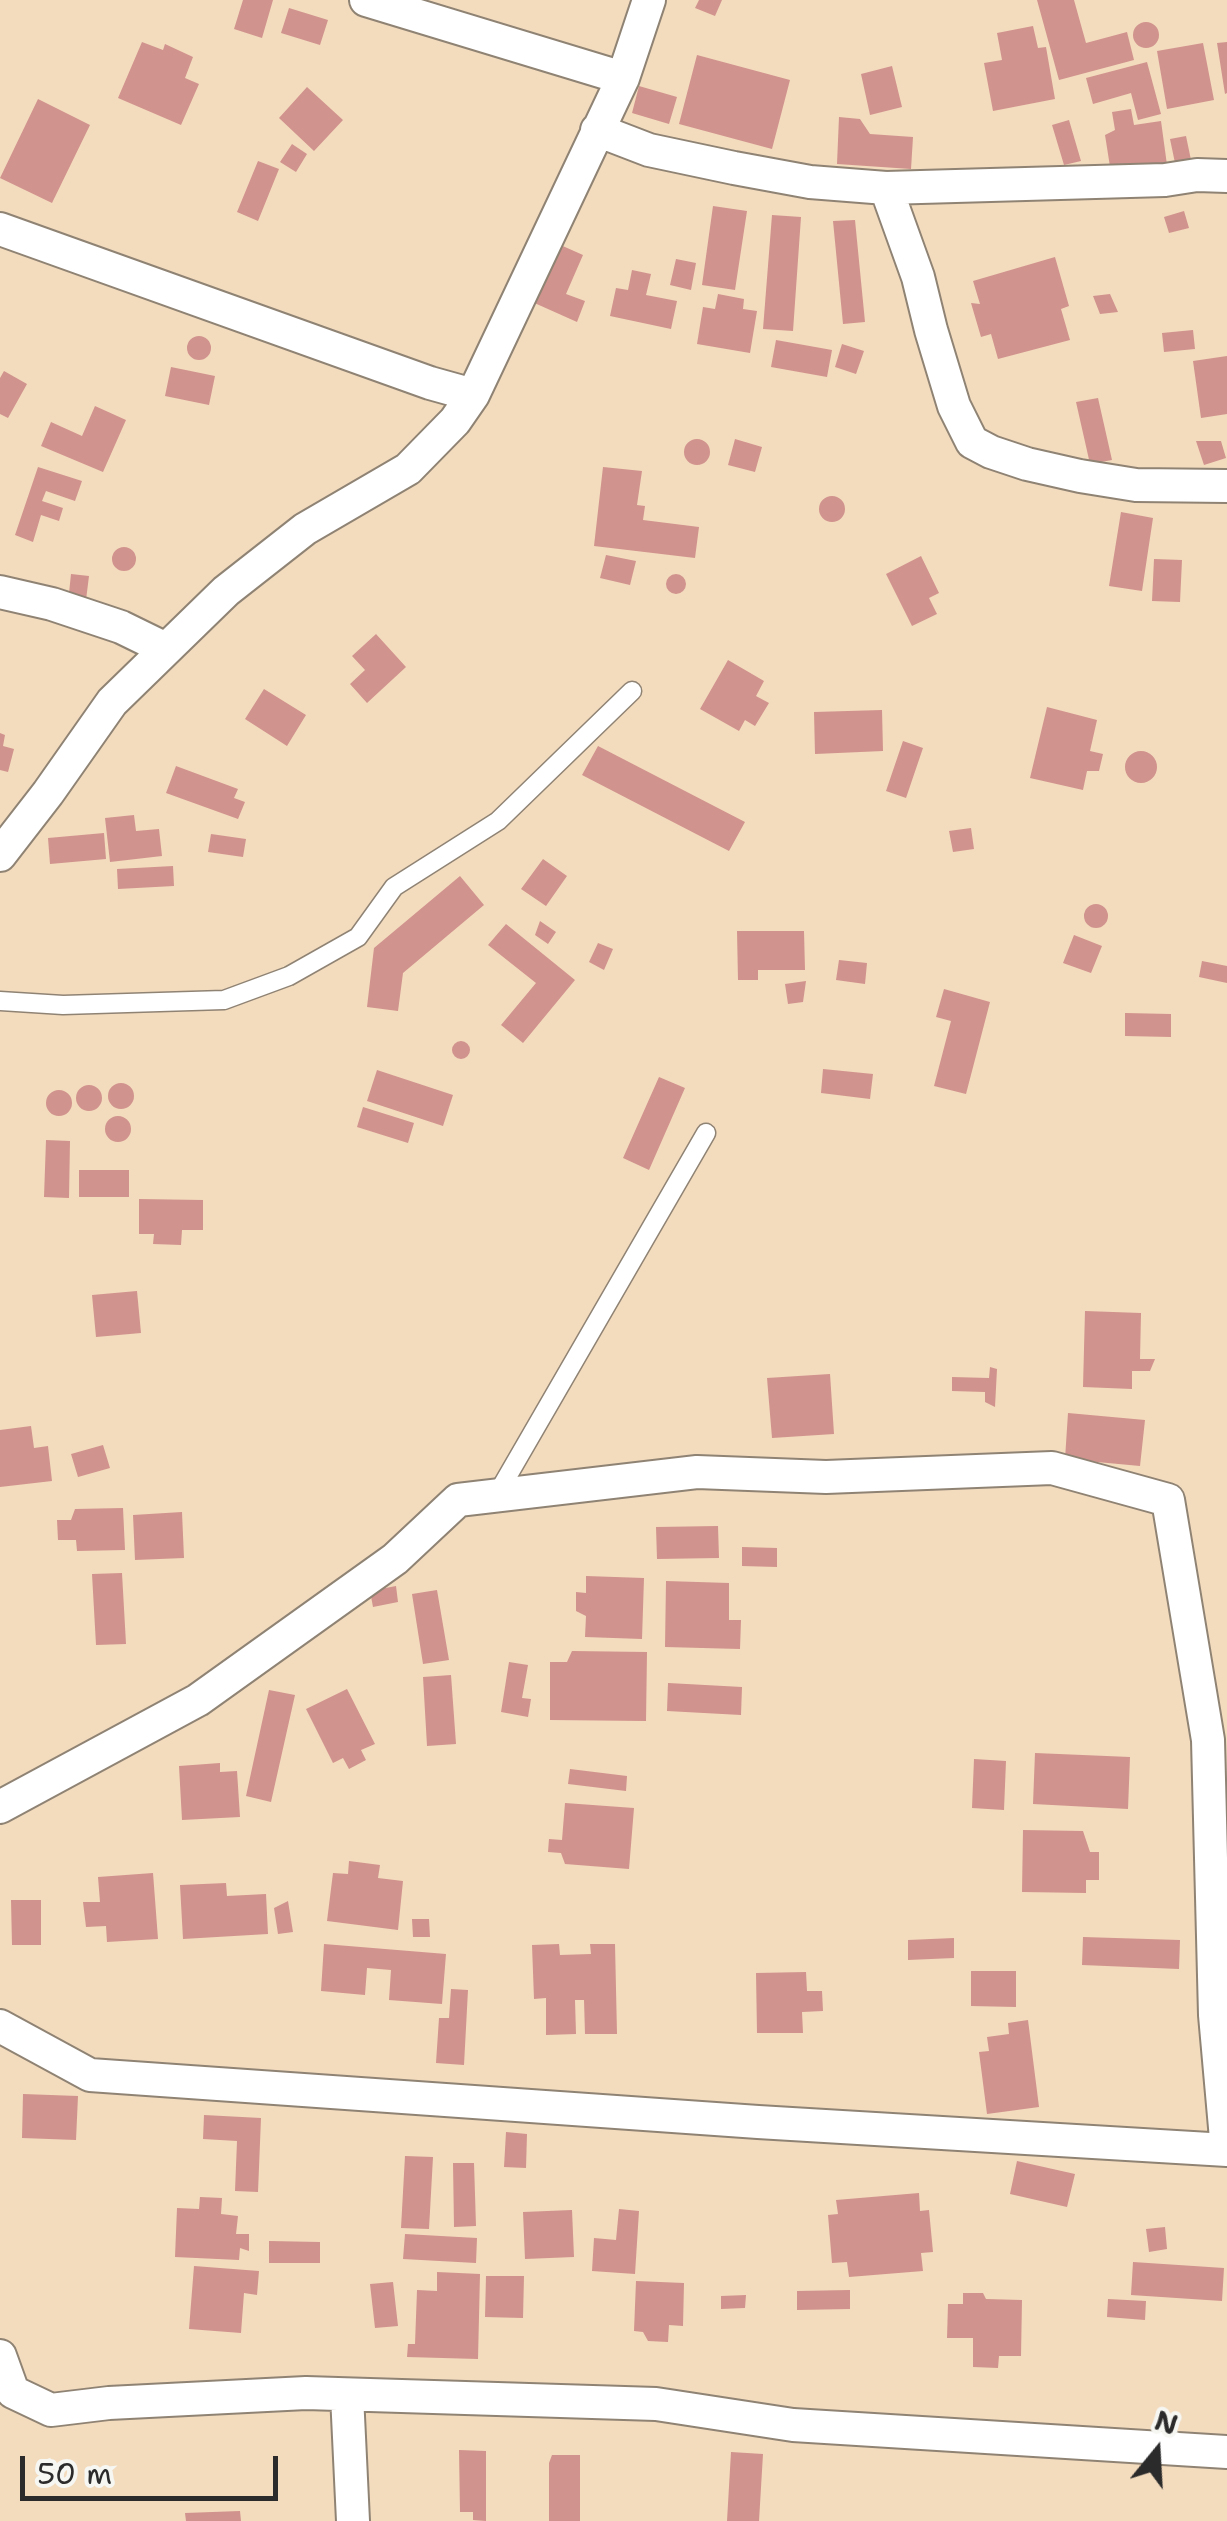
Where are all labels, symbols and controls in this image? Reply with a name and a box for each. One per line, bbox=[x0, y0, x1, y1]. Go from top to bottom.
north arrow bbox=[1107, 2401, 1207, 2501]
text: N bbox=[1150, 2401, 1183, 2444]
scale bar bbox=[25, 2436, 282, 2498]
text: 50 m bbox=[37, 2453, 112, 2494]

